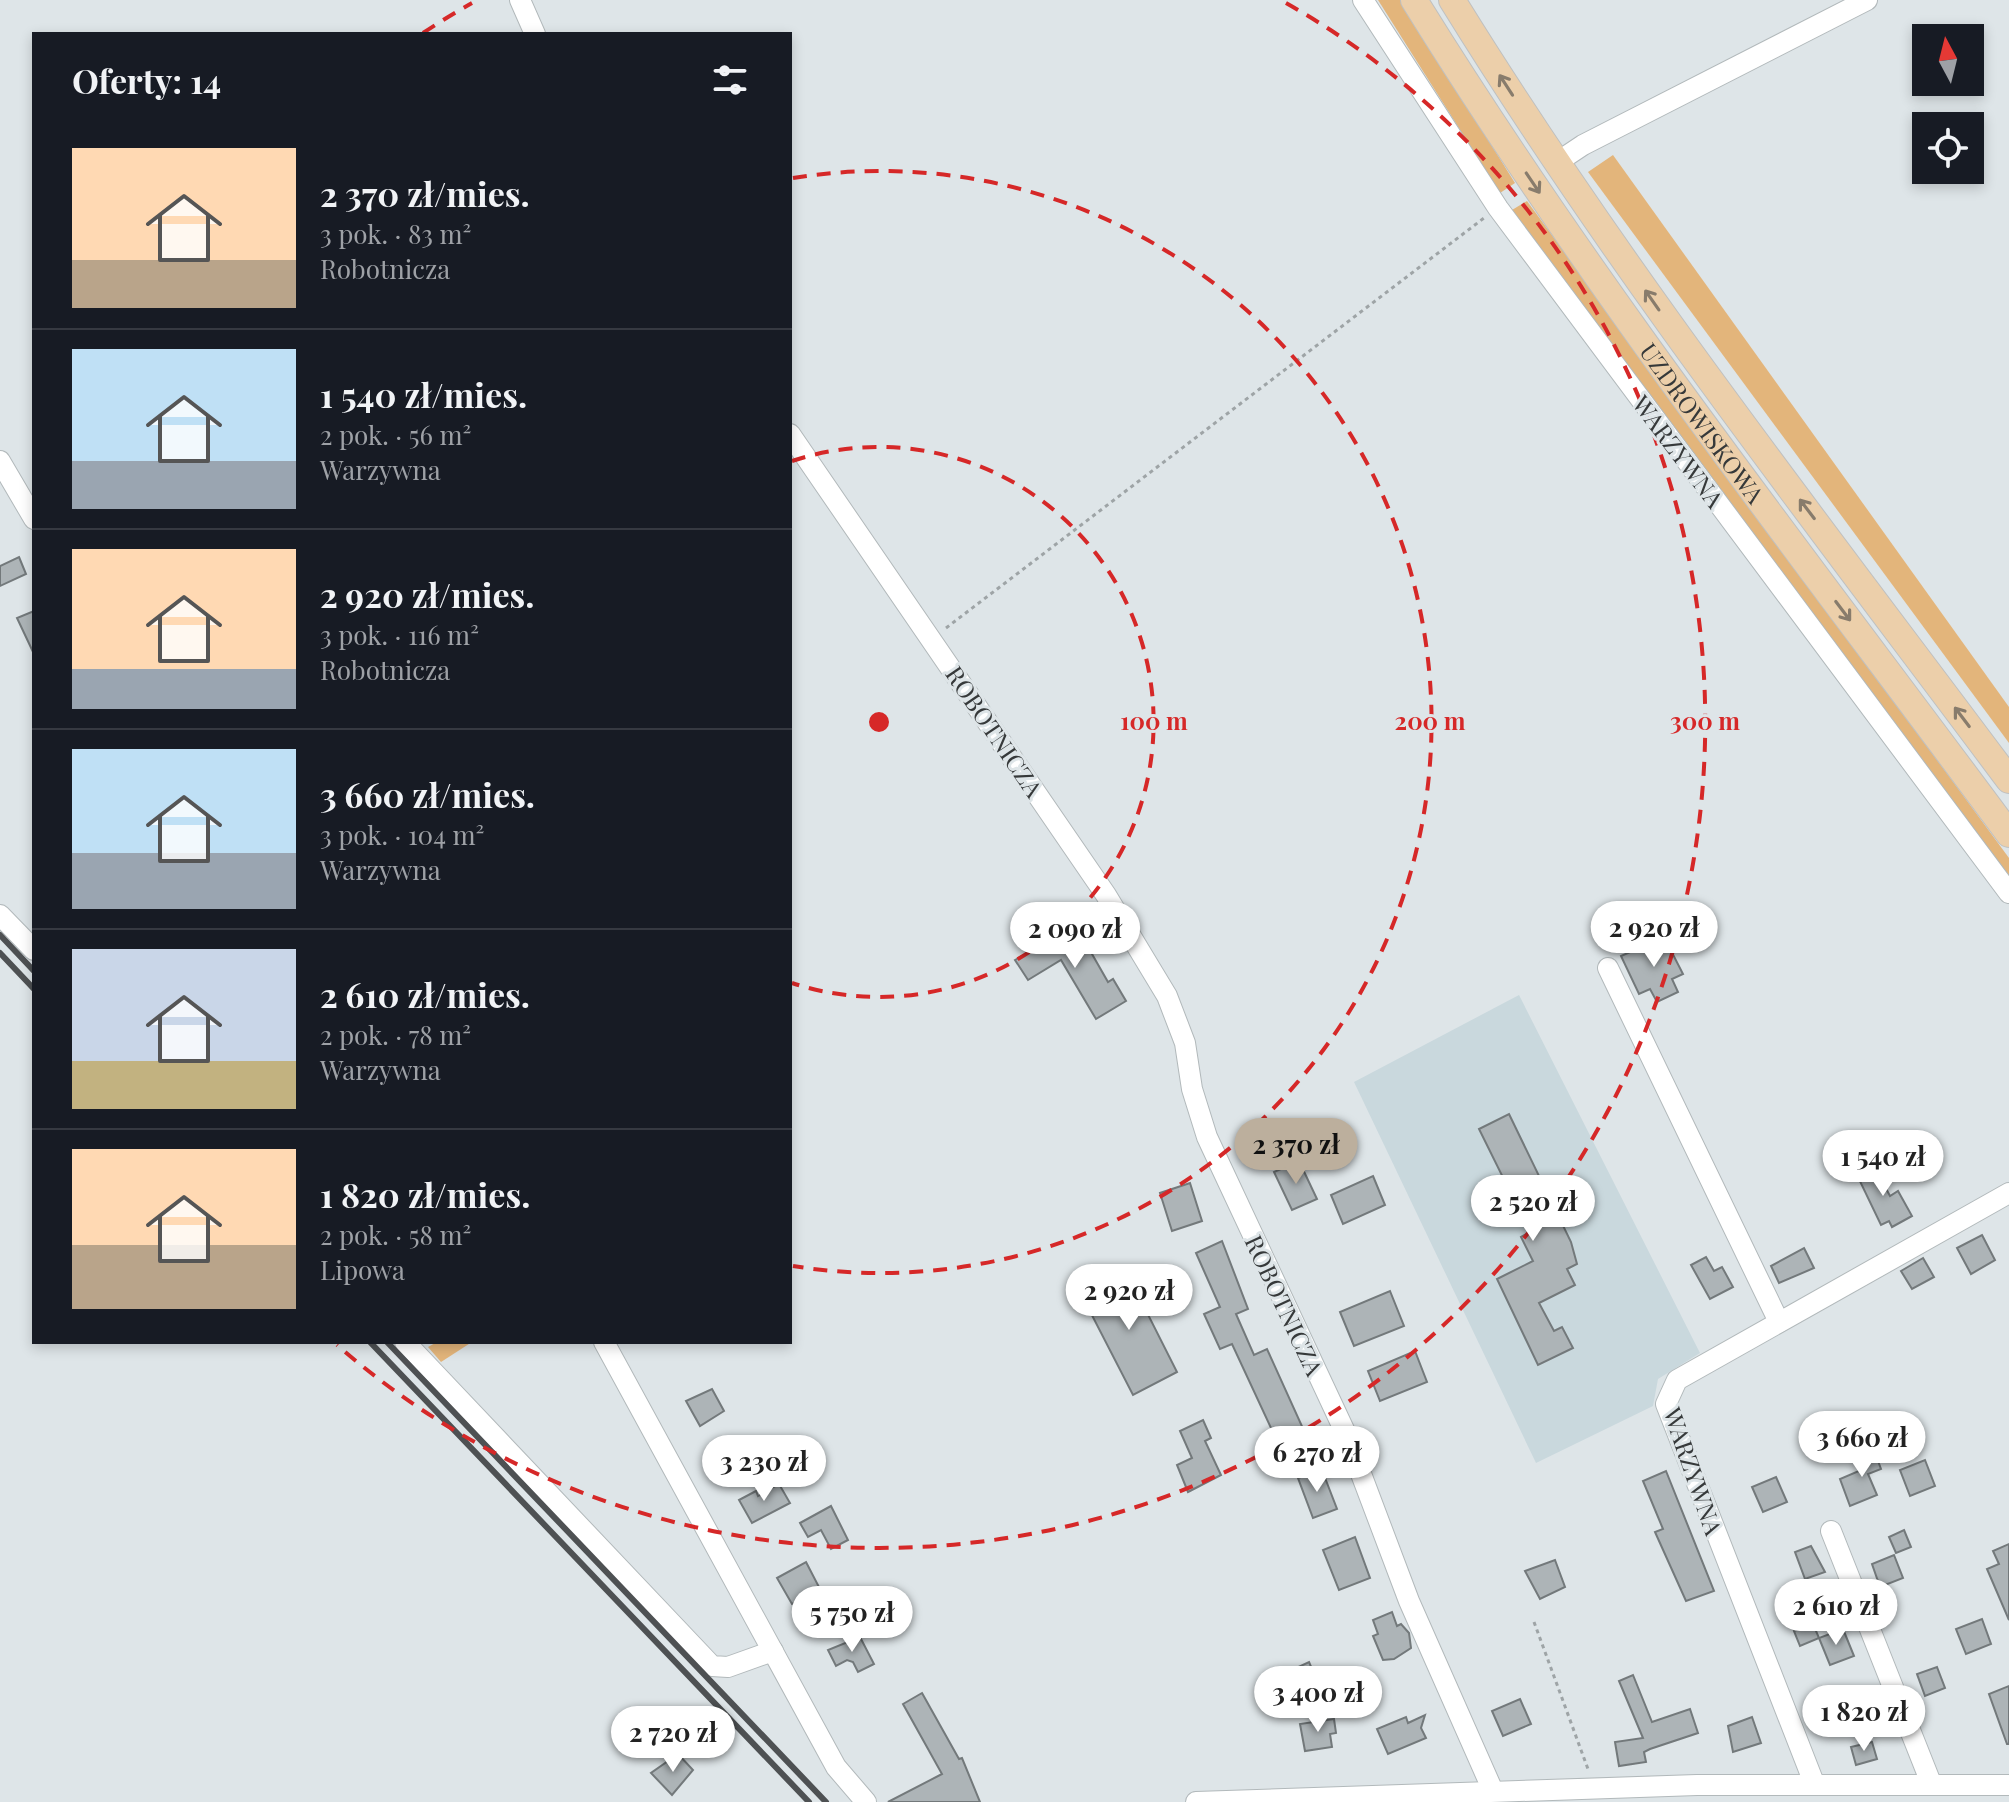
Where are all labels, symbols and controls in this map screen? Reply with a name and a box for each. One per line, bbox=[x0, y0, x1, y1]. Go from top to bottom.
north arrow bbox=[1912, 24, 1984, 96]
map controls bbox=[1912, 24, 1984, 184]
text: Oferty: 14 bbox=[72, 57, 221, 103]
icon: filters bbox=[708, 58, 752, 102]
one-way arrow bbox=[1497, 74, 1513, 97]
button: locate bbox=[1912, 112, 1984, 184]
text: 2 370 zł/mies. bbox=[320, 170, 530, 216]
one-way arrow bbox=[1525, 171, 1541, 194]
icon: home bbox=[136, 180, 232, 276]
text: 3 pok. · 83 m² bbox=[320, 216, 471, 251]
text: Robotnicza bbox=[320, 251, 450, 286]
one-way arrow bbox=[1644, 289, 1661, 311]
street label: UZDROWISKOWA bbox=[1633, 336, 1773, 510]
text: 1 540 zł/mies. bbox=[320, 371, 527, 417]
icon: home bbox=[136, 381, 232, 477]
street label: WARZYWNA bbox=[1626, 388, 1732, 514]
text: 2 pok. · 56 m² bbox=[320, 417, 471, 452]
text: Warzywna bbox=[320, 452, 441, 487]
one-way arrow bbox=[1799, 498, 1815, 520]
text: 2 920 zł/mies. bbox=[320, 571, 535, 617]
icon: home bbox=[136, 581, 232, 677]
one-way arrow bbox=[1834, 600, 1851, 621]
text: 3 pok. · 116 m² bbox=[320, 617, 479, 652]
text: Robotnicza bbox=[320, 652, 450, 687]
street label: ROBOTNICZA bbox=[939, 659, 1051, 803]
text: 100 m bbox=[1120, 704, 1188, 736]
text: 200 m bbox=[1395, 704, 1466, 736]
text: 300 m bbox=[1670, 704, 1740, 736]
one-way arrow bbox=[1954, 707, 1971, 728]
centre of rings bbox=[865, 708, 893, 736]
text: 3 660 zł/mies. bbox=[320, 771, 535, 817]
icon: home bbox=[136, 781, 232, 877]
text: 3 pok. · 104 m² bbox=[320, 817, 484, 852]
text: Warzywna bbox=[320, 852, 441, 887]
pin: 2 920 zł bbox=[1571, 901, 1737, 969]
pin: 2 090 zł bbox=[992, 902, 1158, 970]
text: 2 920 zł bbox=[1609, 909, 1699, 944]
text: 2 090 zł bbox=[1028, 910, 1122, 945]
text: 2 610 zł/mies. bbox=[320, 971, 530, 1017]
icon: home bbox=[136, 981, 232, 1077]
text: 2 pok. · 78 m² bbox=[320, 1017, 471, 1052]
text: Warzywna bbox=[320, 1052, 441, 1087]
pin: 2 370 zł bbox=[1213, 1118, 1379, 1186]
text: 2 370 zł bbox=[1253, 1126, 1339, 1161]
pin: 1 540 zł bbox=[1800, 1130, 1966, 1198]
text: 1 540 zł bbox=[1841, 1138, 1925, 1173]
text: 1 820 zł/mies. bbox=[320, 1171, 530, 1217]
pin: 2 520 zł bbox=[1450, 1175, 1616, 1243]
icon: home bbox=[136, 1181, 232, 1277]
text: 2 520 zł bbox=[1489, 1183, 1577, 1218]
text: 2 pok. · 58 m² bbox=[320, 1217, 471, 1252]
street label: ROBOTNICZA bbox=[1238, 1230, 1332, 1381]
text: Lipowa bbox=[320, 1252, 405, 1287]
pin: 2 920 zł bbox=[1046, 1264, 1212, 1332]
text: 2 920 zł bbox=[1084, 1272, 1174, 1307]
street label: WARZYWNA bbox=[1657, 1402, 1731, 1540]
pin: 3 660 zł bbox=[1779, 1411, 1945, 1479]
text: 3 660 zł bbox=[1816, 1419, 1908, 1454]
pin: 6 270 zł bbox=[1234, 1426, 1400, 1494]
text: 6 270 zł bbox=[1272, 1434, 1362, 1469]
pin: 3 230 zł bbox=[681, 1435, 847, 1503]
text: 3 230 zł bbox=[720, 1443, 808, 1478]
pin: 2 610 zł bbox=[1753, 1579, 1919, 1647]
pin: 5 750 zł bbox=[769, 1586, 935, 1654]
text: 2 610 zł bbox=[1792, 1587, 1880, 1622]
text: 5 750 zł bbox=[810, 1594, 894, 1629]
pin: 3 400 zł bbox=[1235, 1666, 1401, 1734]
text: 3 400 zł bbox=[1272, 1674, 1364, 1709]
pin: 1 820 zł bbox=[1781, 1685, 1947, 1753]
text: 1 820 zł bbox=[1820, 1693, 1908, 1728]
pin: 2 720 zł bbox=[590, 1706, 756, 1774]
text: 2 720 zł bbox=[629, 1714, 717, 1749]

